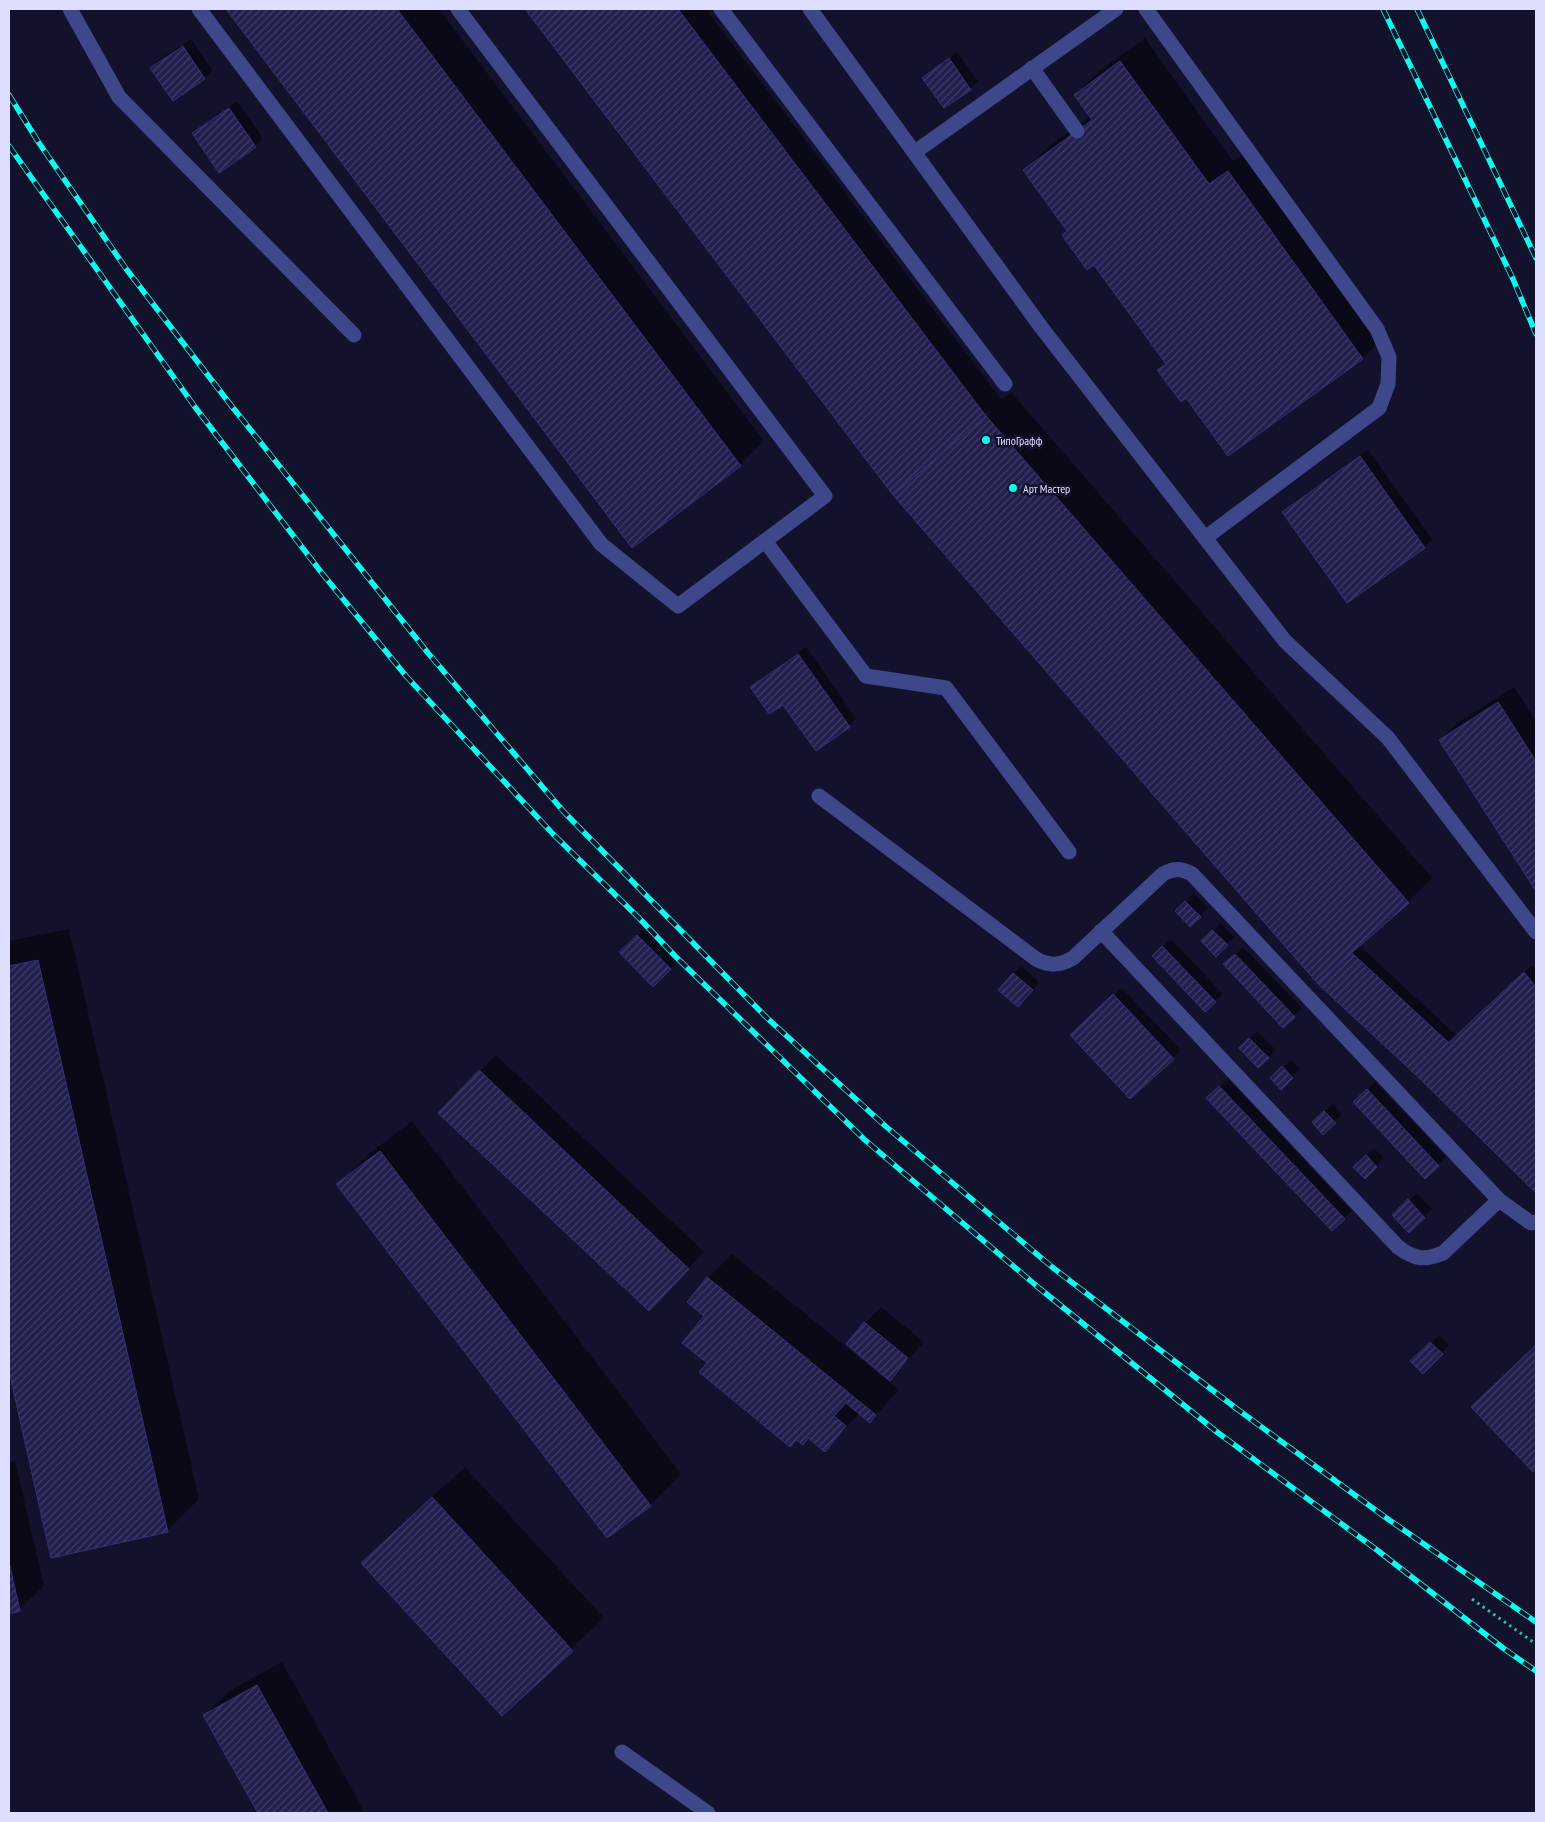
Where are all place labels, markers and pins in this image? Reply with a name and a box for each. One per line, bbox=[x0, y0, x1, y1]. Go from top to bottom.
place label: ТипоГрафф bbox=[996, 433, 1043, 448]
marker: ТипоГрафф bbox=[980, 434, 992, 446]
place label: Арт Мастер bbox=[1023, 481, 1070, 496]
marker: Арт Мастер bbox=[1007, 482, 1019, 494]

